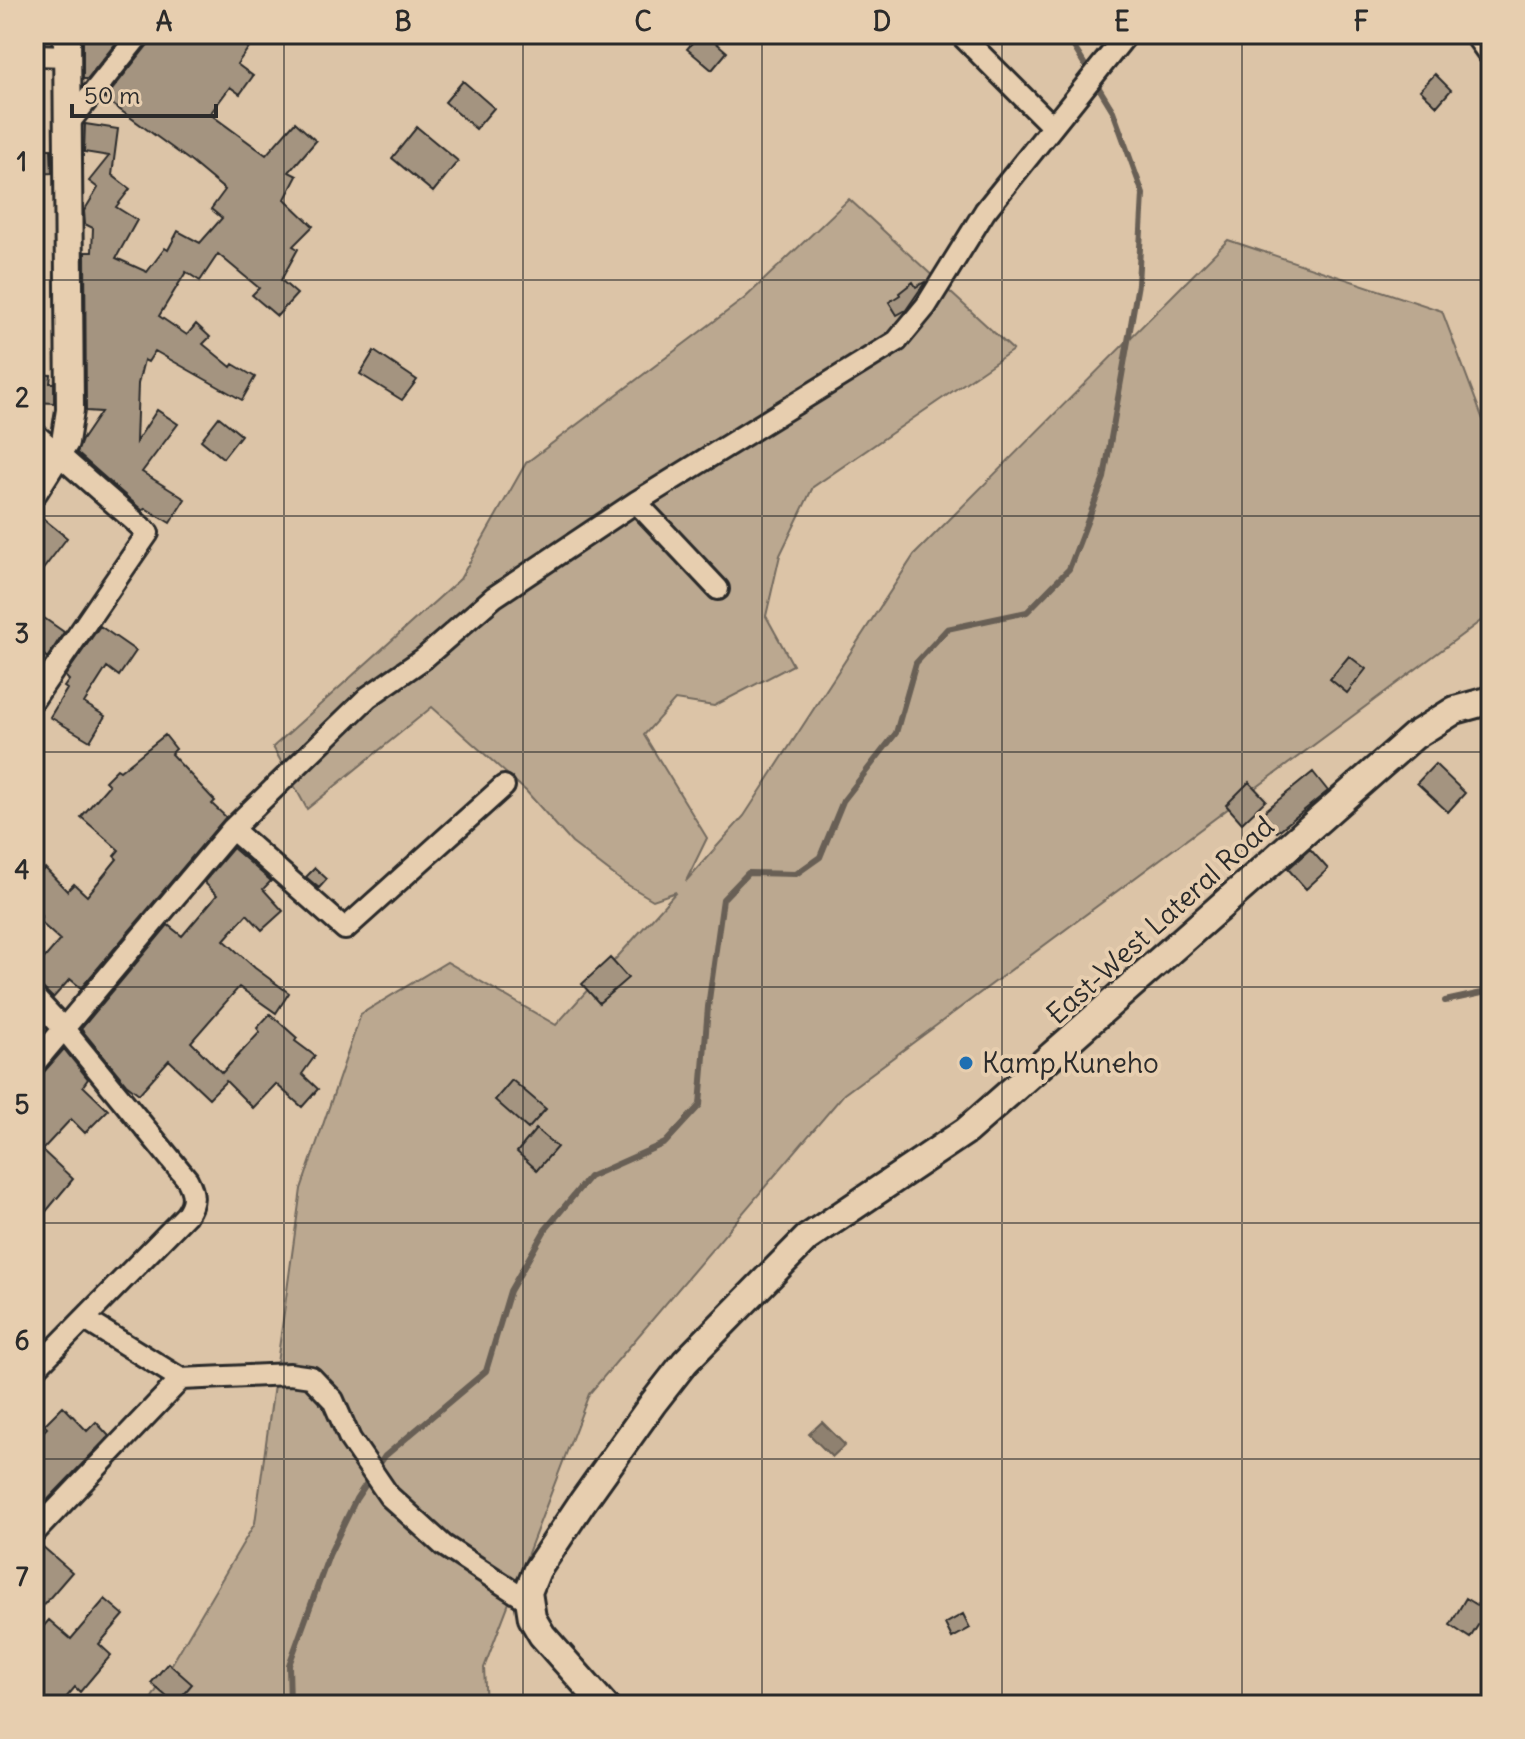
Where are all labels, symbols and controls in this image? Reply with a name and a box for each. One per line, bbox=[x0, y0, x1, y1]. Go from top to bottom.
text: A bbox=[156, 5, 173, 38]
text: B bbox=[394, 5, 412, 38]
text: C bbox=[634, 5, 652, 38]
text: D bbox=[873, 5, 891, 38]
text: E bbox=[1114, 5, 1130, 38]
text: F bbox=[1354, 5, 1369, 38]
scale bar bbox=[72, 68, 216, 118]
text: 50 m bbox=[84, 80, 140, 110]
text: 1 bbox=[17, 145, 27, 178]
text: 2 bbox=[15, 381, 29, 414]
text: 3 bbox=[15, 617, 29, 650]
street label: East-West Lateral Road bbox=[1039, 808, 1281, 1032]
text: 4 bbox=[14, 853, 30, 886]
place label: Kamp Kuneho bbox=[982, 1045, 1159, 1081]
marker: Kamp Kuneho bbox=[957, 1054, 975, 1072]
text: 5 bbox=[15, 1088, 30, 1121]
text: 6 bbox=[14, 1324, 30, 1357]
text: 7 bbox=[16, 1560, 29, 1593]

